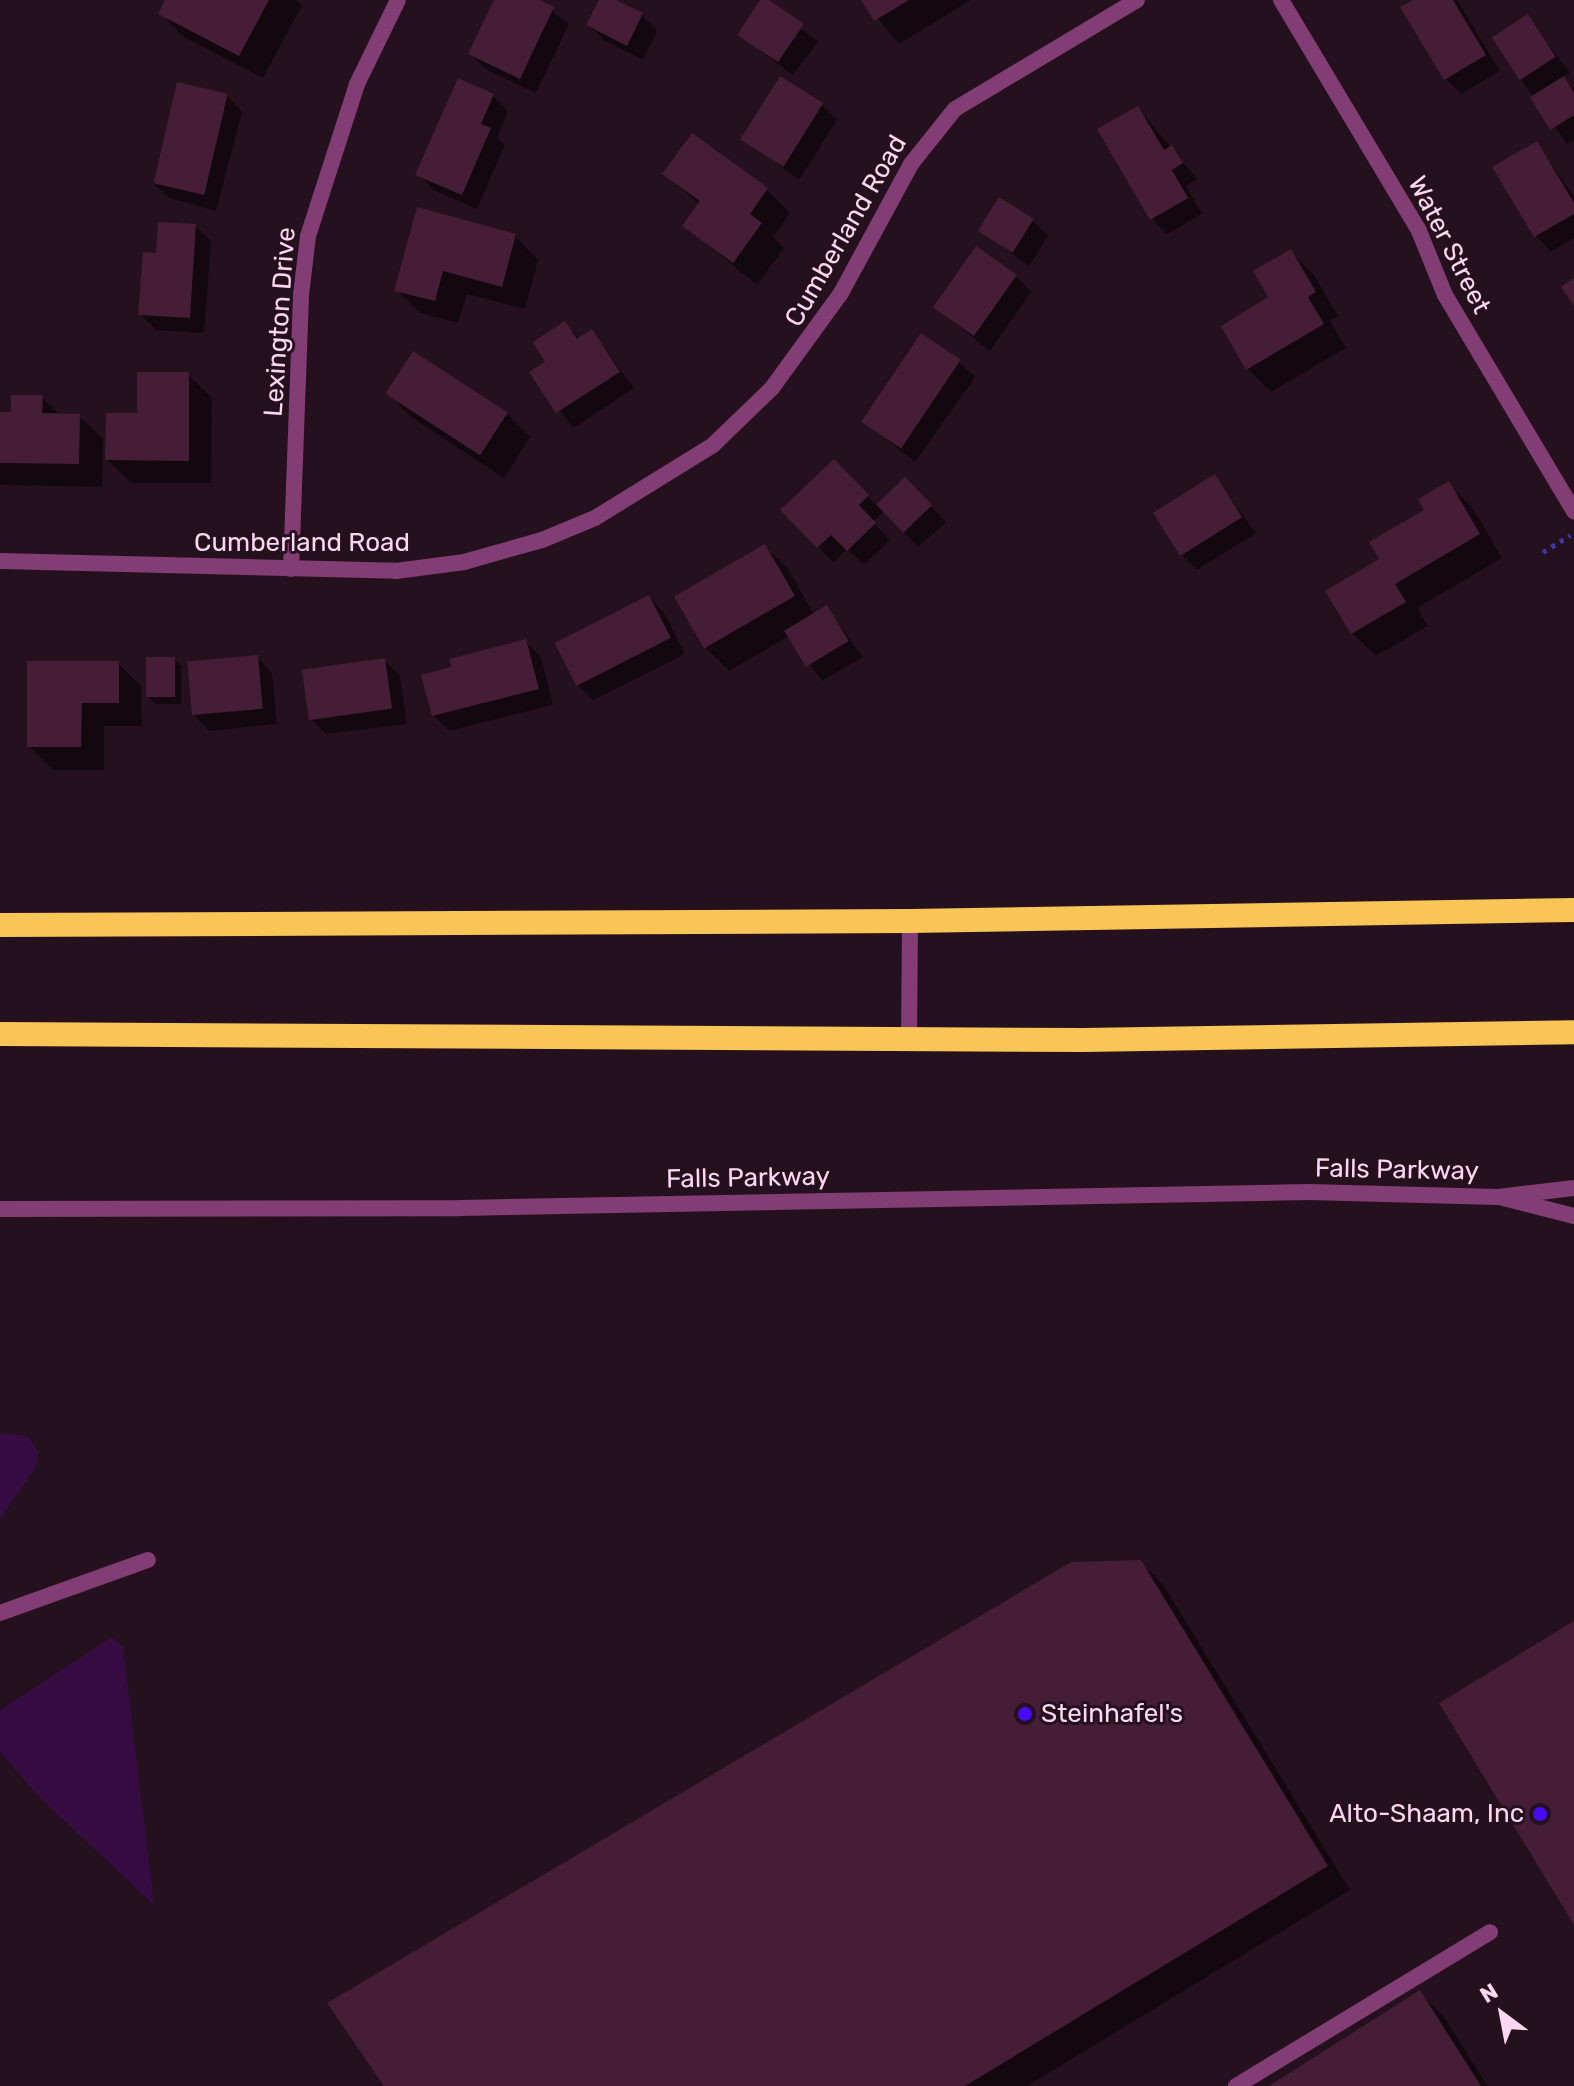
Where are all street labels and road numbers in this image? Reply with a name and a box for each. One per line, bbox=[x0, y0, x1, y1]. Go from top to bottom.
street label: Cumberland Road bbox=[779, 130, 913, 332]
street label: Water Street bbox=[1401, 171, 1497, 319]
street label: Lexington Drive bbox=[258, 226, 302, 418]
street label: Cumberland Road bbox=[194, 527, 410, 559]
street label: Falls Parkway bbox=[1315, 1153, 1479, 1187]
street label: Falls Parkway bbox=[666, 1161, 830, 1195]

